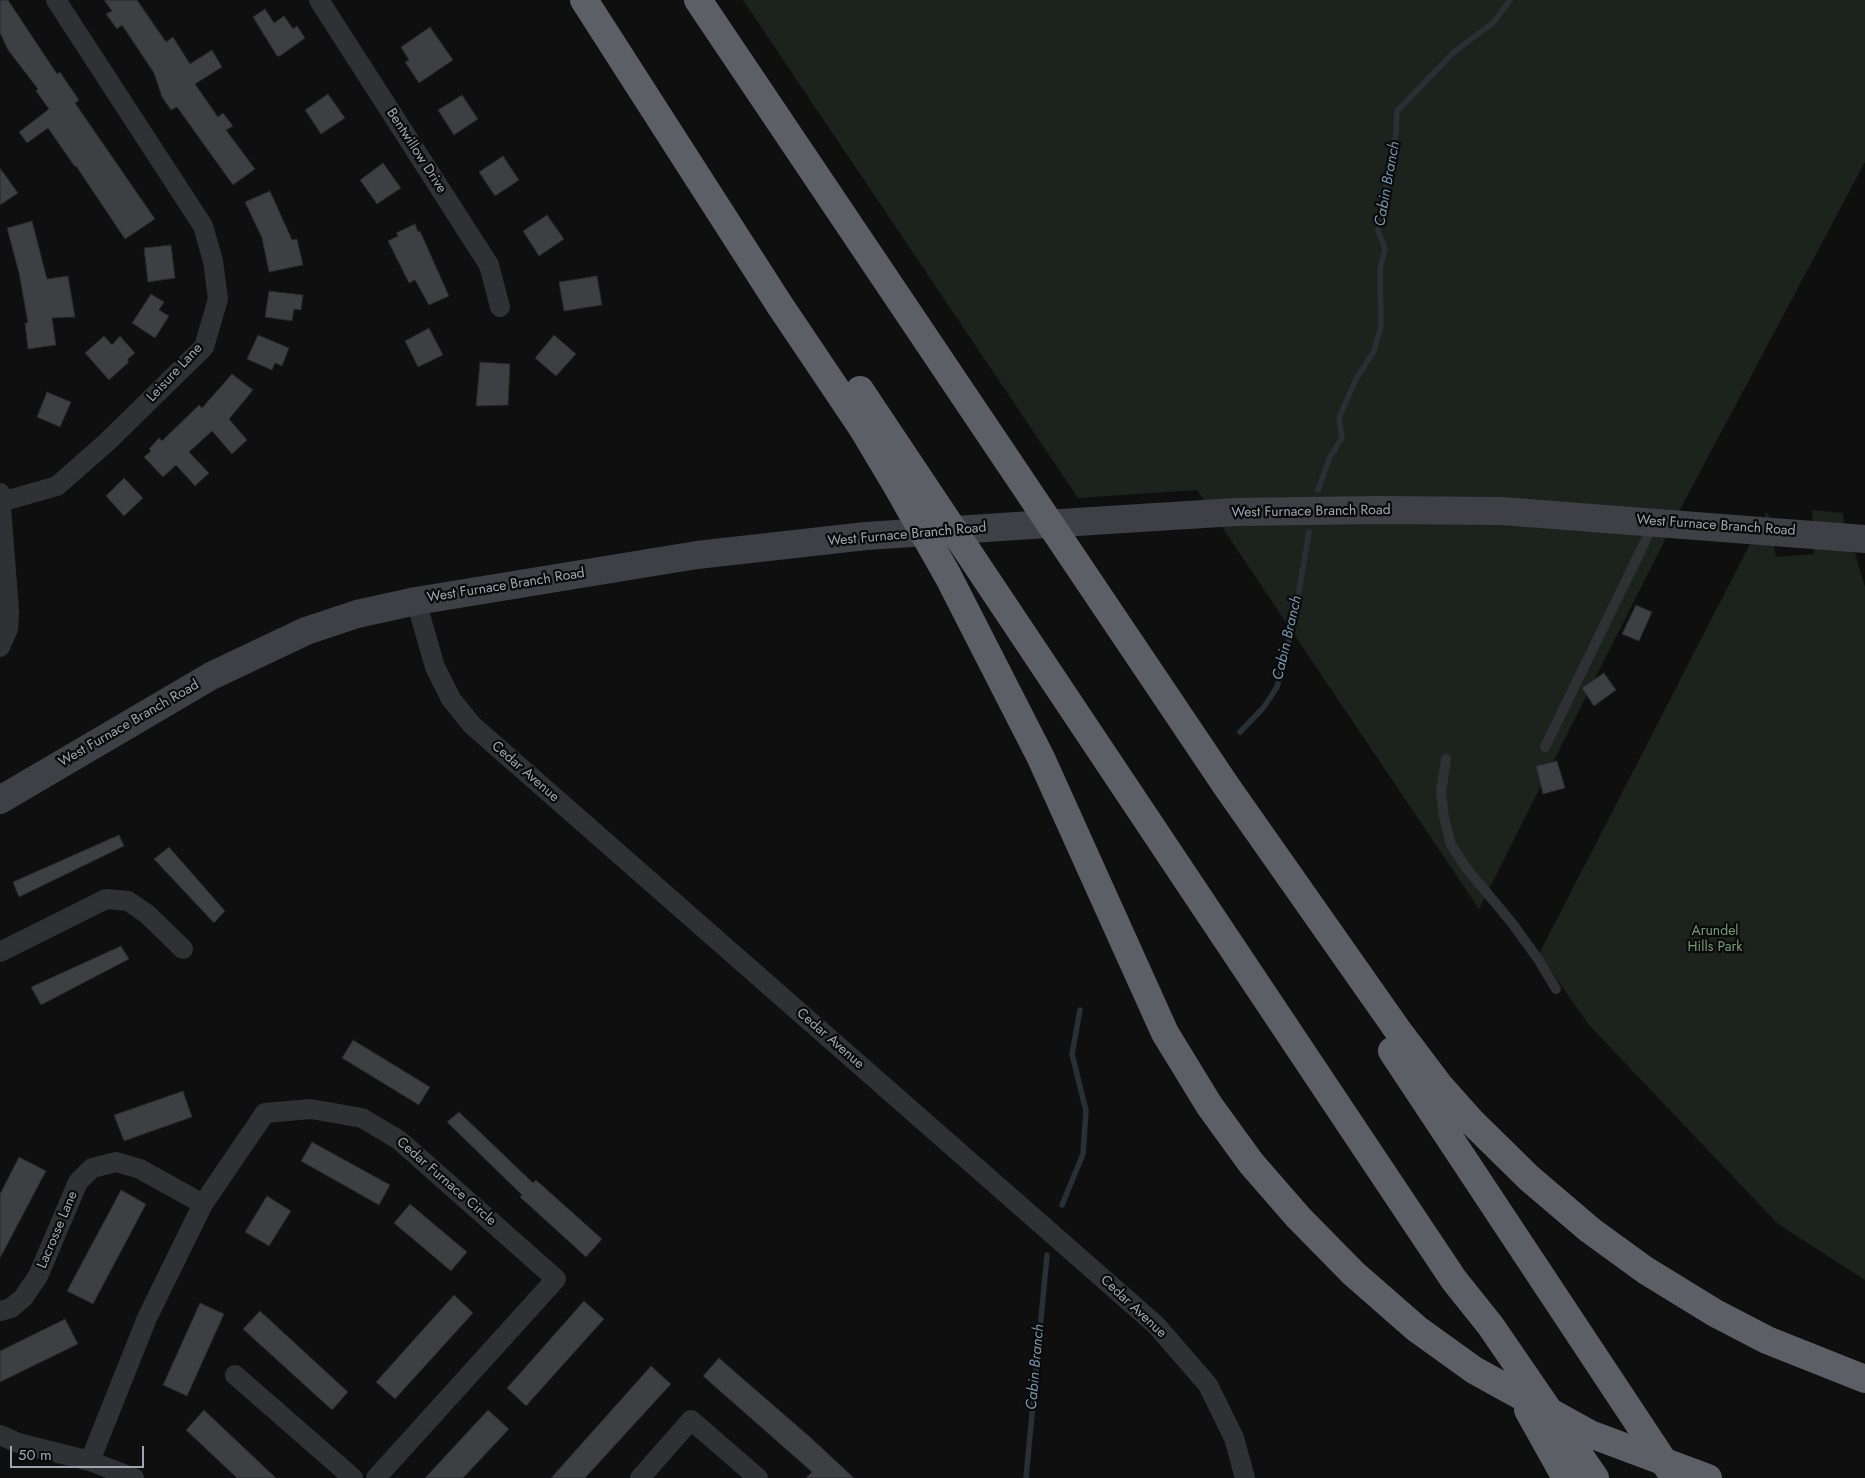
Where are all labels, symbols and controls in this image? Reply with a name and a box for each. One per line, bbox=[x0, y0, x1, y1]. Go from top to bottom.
street label: Bentwillow Drive bbox=[382, 105, 450, 197]
water label: Cabin Branch bbox=[1372, 140, 1404, 228]
street label: Leisure Lane bbox=[144, 340, 206, 406]
street label: West Furnace Branch Road bbox=[1231, 502, 1391, 522]
street label: West Furnace Branch Road bbox=[1636, 512, 1796, 540]
street label: West Furnace Branch Road bbox=[827, 520, 987, 550]
street label: West Furnace Branch Road bbox=[426, 565, 586, 607]
water label: Cabin Branch bbox=[1270, 594, 1306, 682]
street label: West Furnace Branch Road bbox=[56, 677, 202, 771]
street label: Cedar Avenue bbox=[488, 738, 562, 806]
park label: Arundel Hills Park bbox=[1688, 924, 1742, 956]
street label: Cedar Avenue bbox=[793, 1005, 867, 1073]
street label: Cedar Furnace Circle bbox=[393, 1134, 499, 1230]
street label: Lacrosse Lane bbox=[34, 1189, 82, 1271]
street label: Cedar Avenue bbox=[1097, 1272, 1169, 1342]
water label: Cabin Branch bbox=[1023, 1323, 1049, 1411]
scale bar bbox=[12, 1436, 146, 1468]
text: 50 m bbox=[18, 1444, 52, 1466]

